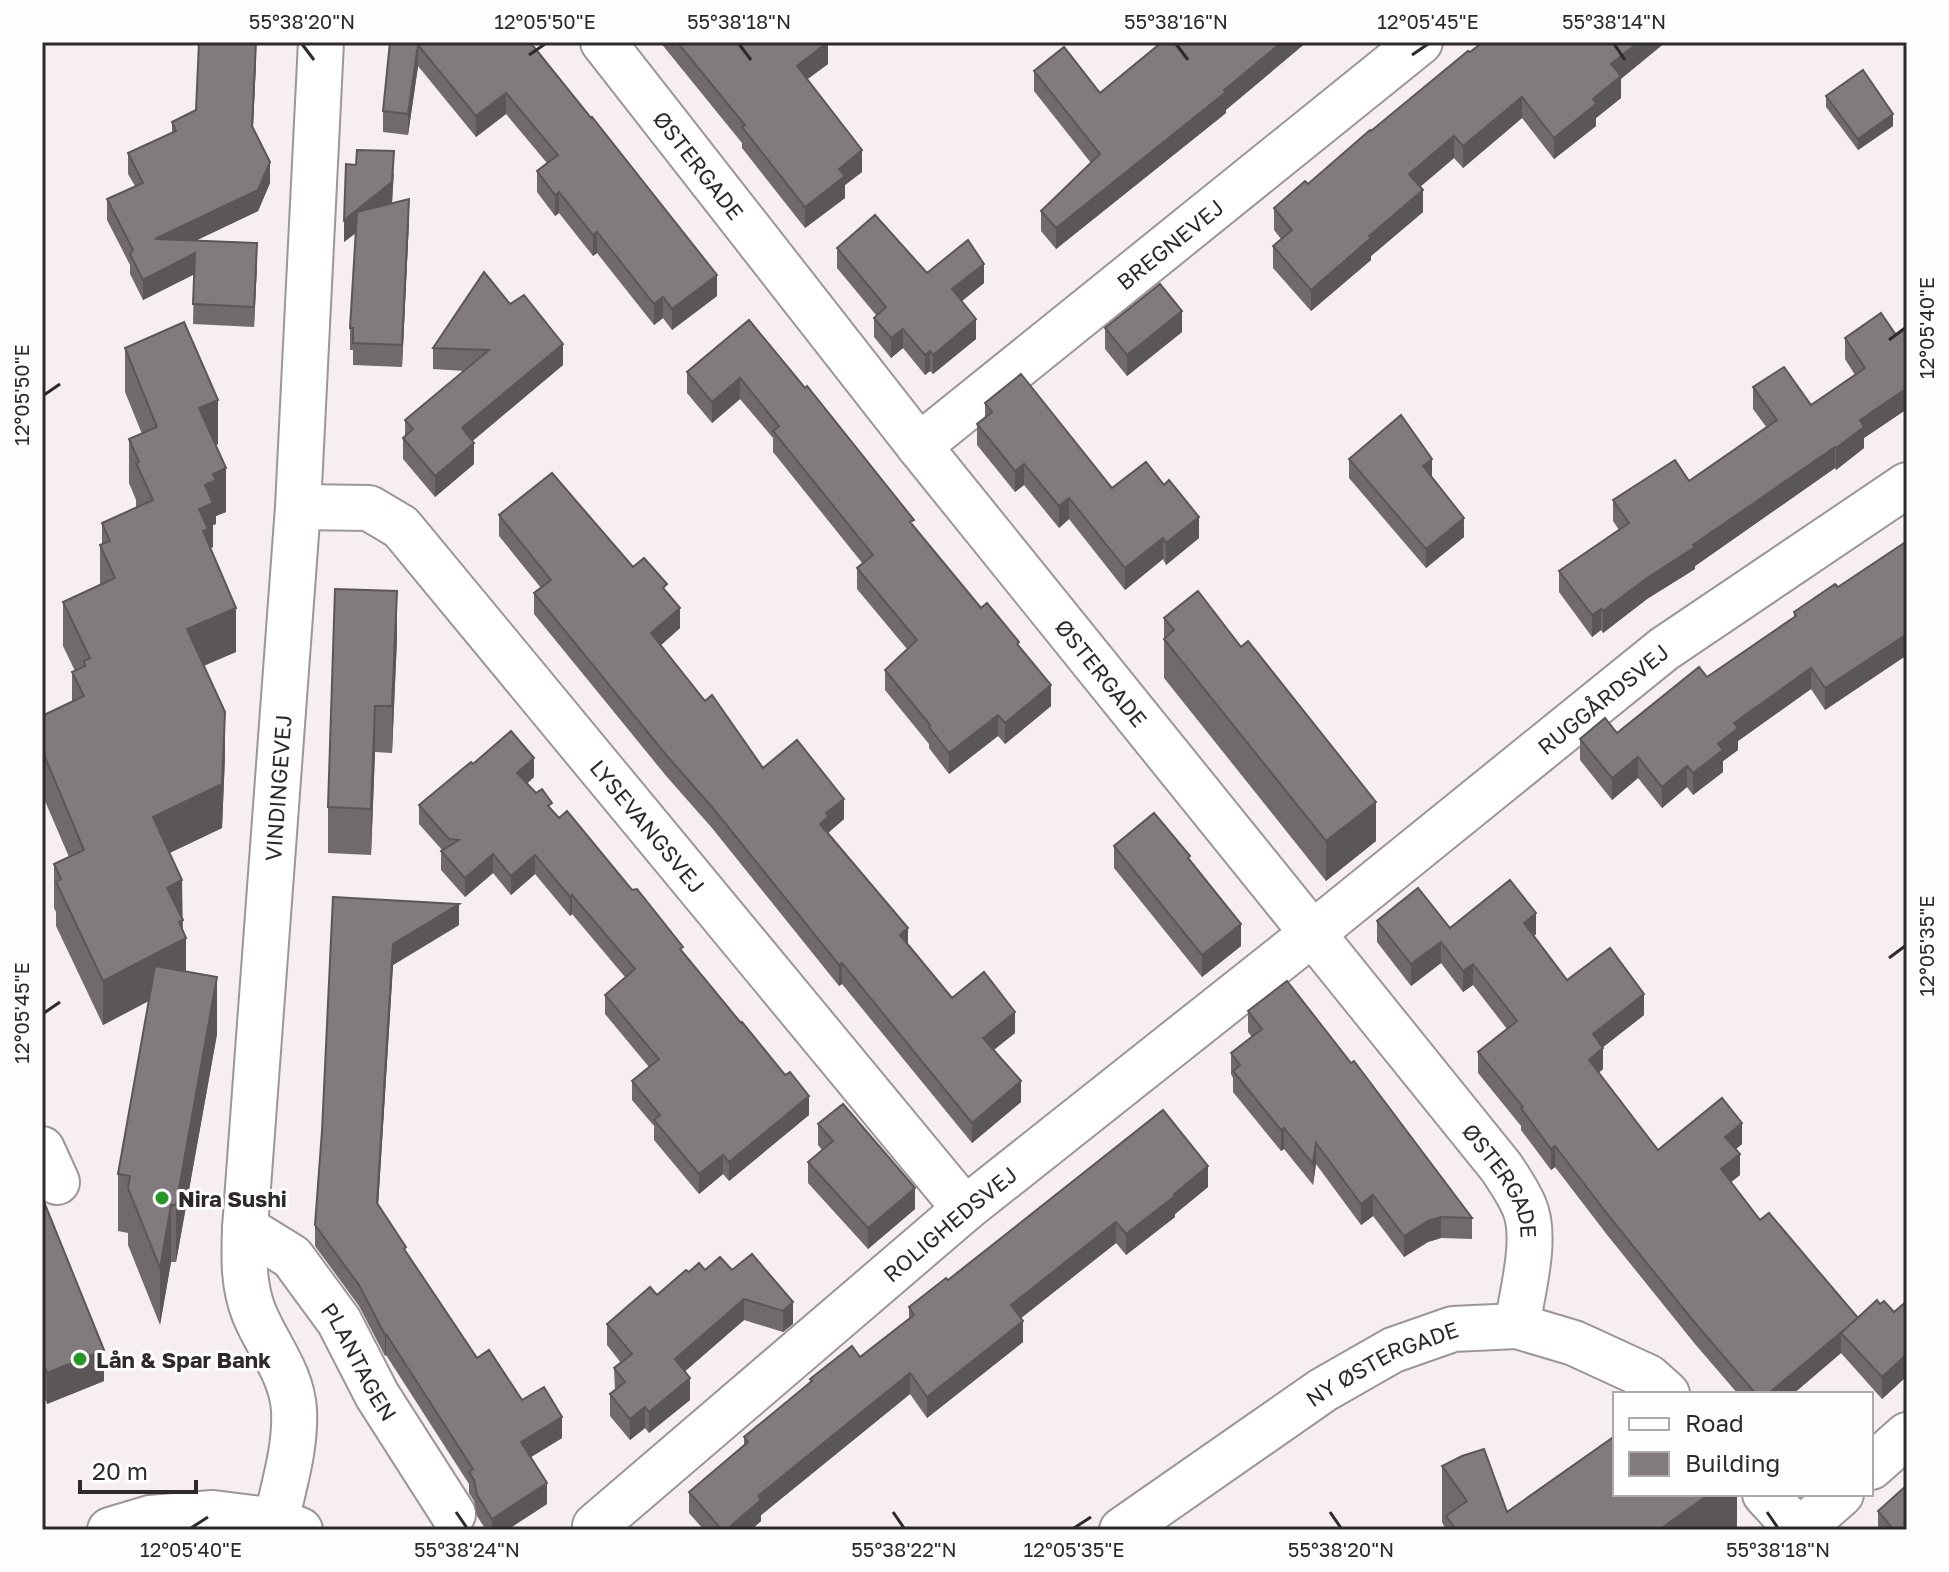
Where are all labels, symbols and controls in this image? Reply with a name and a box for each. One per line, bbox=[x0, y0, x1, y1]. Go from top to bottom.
text: 55°38'20"N bbox=[249, 9, 355, 33]
text: 12°05'50"E bbox=[494, 9, 596, 33]
text: 55°38'18"N bbox=[687, 9, 791, 33]
text: 55°38'16"N bbox=[1124, 9, 1228, 33]
text: 12°05'45"E bbox=[1377, 9, 1479, 33]
text: 55°38'14"N bbox=[1562, 9, 1666, 33]
street label: ØSTERGADE bbox=[648, 105, 750, 225]
street label: BREGNEVEJ bbox=[1111, 193, 1228, 295]
text: 12°05'40"E bbox=[1914, 277, 1938, 379]
text: 12°05'50"E bbox=[9, 344, 33, 446]
street label: ØSTERGADE bbox=[1050, 613, 1153, 732]
street label: RUGGÅRDSVEJ bbox=[1532, 638, 1674, 760]
street label: VINDINGEVEJ bbox=[259, 714, 296, 862]
street label: LYSEVANGSVEJ bbox=[585, 754, 711, 898]
text: 12°05'35"E bbox=[1914, 896, 1938, 996]
text: 12°05'45"E bbox=[9, 962, 33, 1064]
street label: ØSTERGADE bbox=[1457, 1117, 1543, 1239]
street label: ROLIGHEDSVEJ bbox=[877, 1160, 1022, 1287]
place label: Nira Sushi bbox=[178, 1185, 287, 1212]
marker: Nira Sushi bbox=[153, 1189, 171, 1207]
street label: PLANTAGEN bbox=[316, 1297, 403, 1426]
street label: NY ØSTERGADE bbox=[1300, 1315, 1462, 1412]
place label: Lån & Spar Bank bbox=[96, 1346, 271, 1373]
marker: Lån & Spar Bank bbox=[71, 1350, 89, 1368]
legend bbox=[1613, 1392, 1873, 1496]
text: Road bbox=[1685, 1408, 1744, 1437]
scale bar bbox=[80, 1444, 196, 1494]
text: Building bbox=[1685, 1448, 1780, 1477]
text: 20 m bbox=[92, 1456, 148, 1485]
text: 12°05'40"E bbox=[140, 1537, 242, 1561]
text: 55°38'24"N bbox=[414, 1537, 520, 1561]
text: 55°38'22"N bbox=[851, 1537, 957, 1561]
text: 12°05'35"E bbox=[1024, 1537, 1124, 1561]
text: 55°38'20"N bbox=[1288, 1537, 1394, 1561]
text: 55°38'18"N bbox=[1726, 1537, 1830, 1561]

